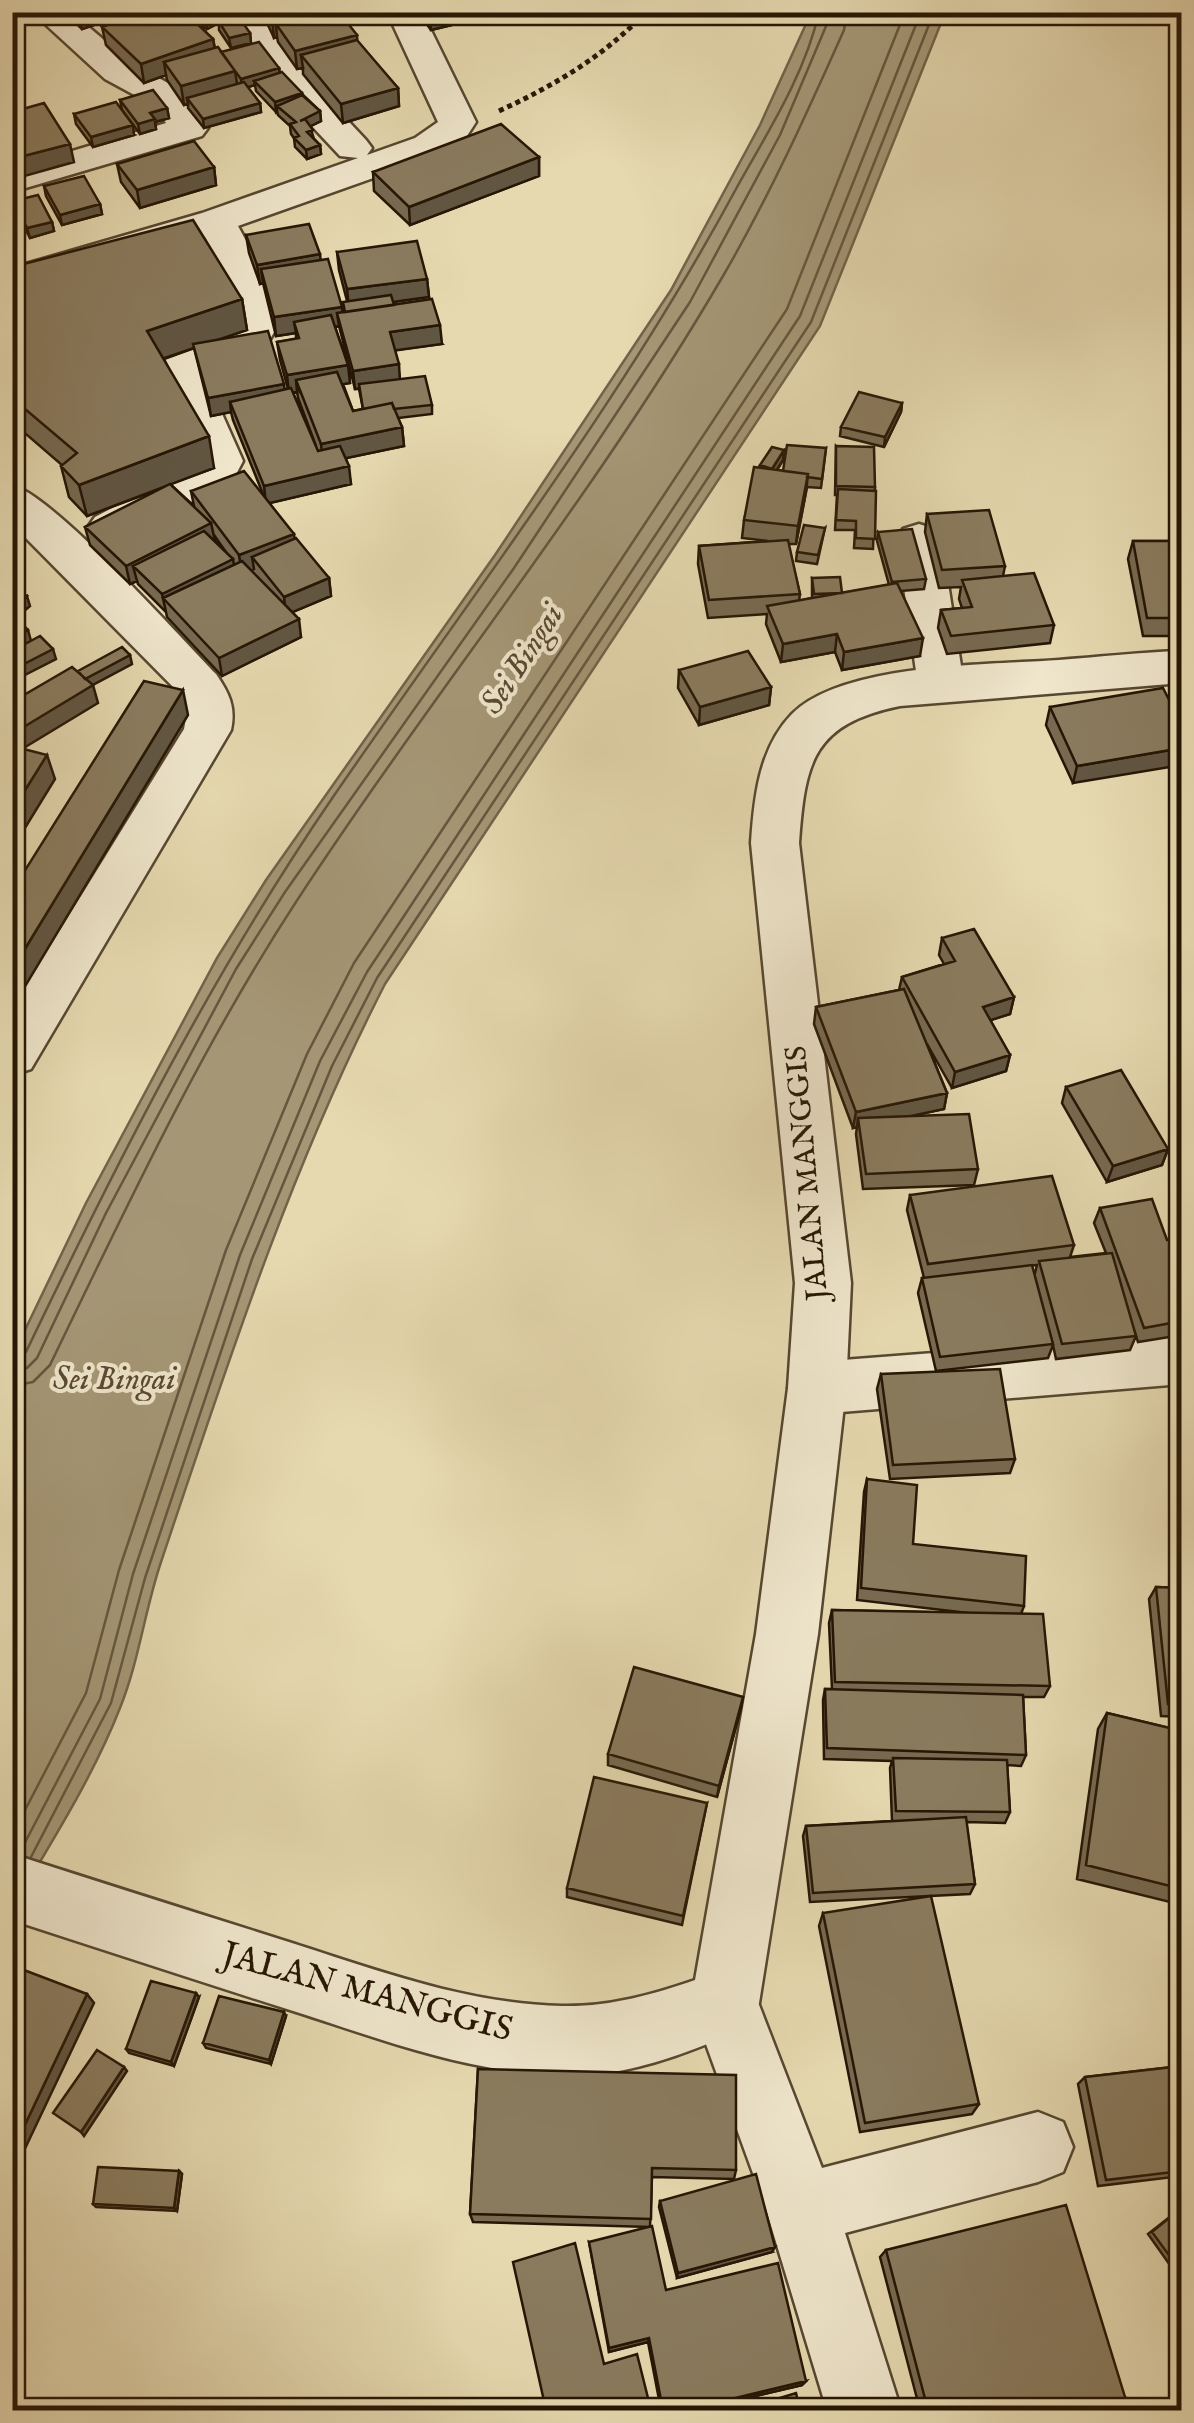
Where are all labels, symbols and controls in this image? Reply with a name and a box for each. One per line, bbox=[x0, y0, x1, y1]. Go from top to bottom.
water label: Sei Bingai bbox=[472, 596, 575, 723]
street label: JALAN MANGGIS bbox=[778, 1044, 838, 1305]
water label: Sei Bingai bbox=[53, 1360, 177, 1401]
street label: JALAN MANGGIS bbox=[213, 1932, 517, 2053]

